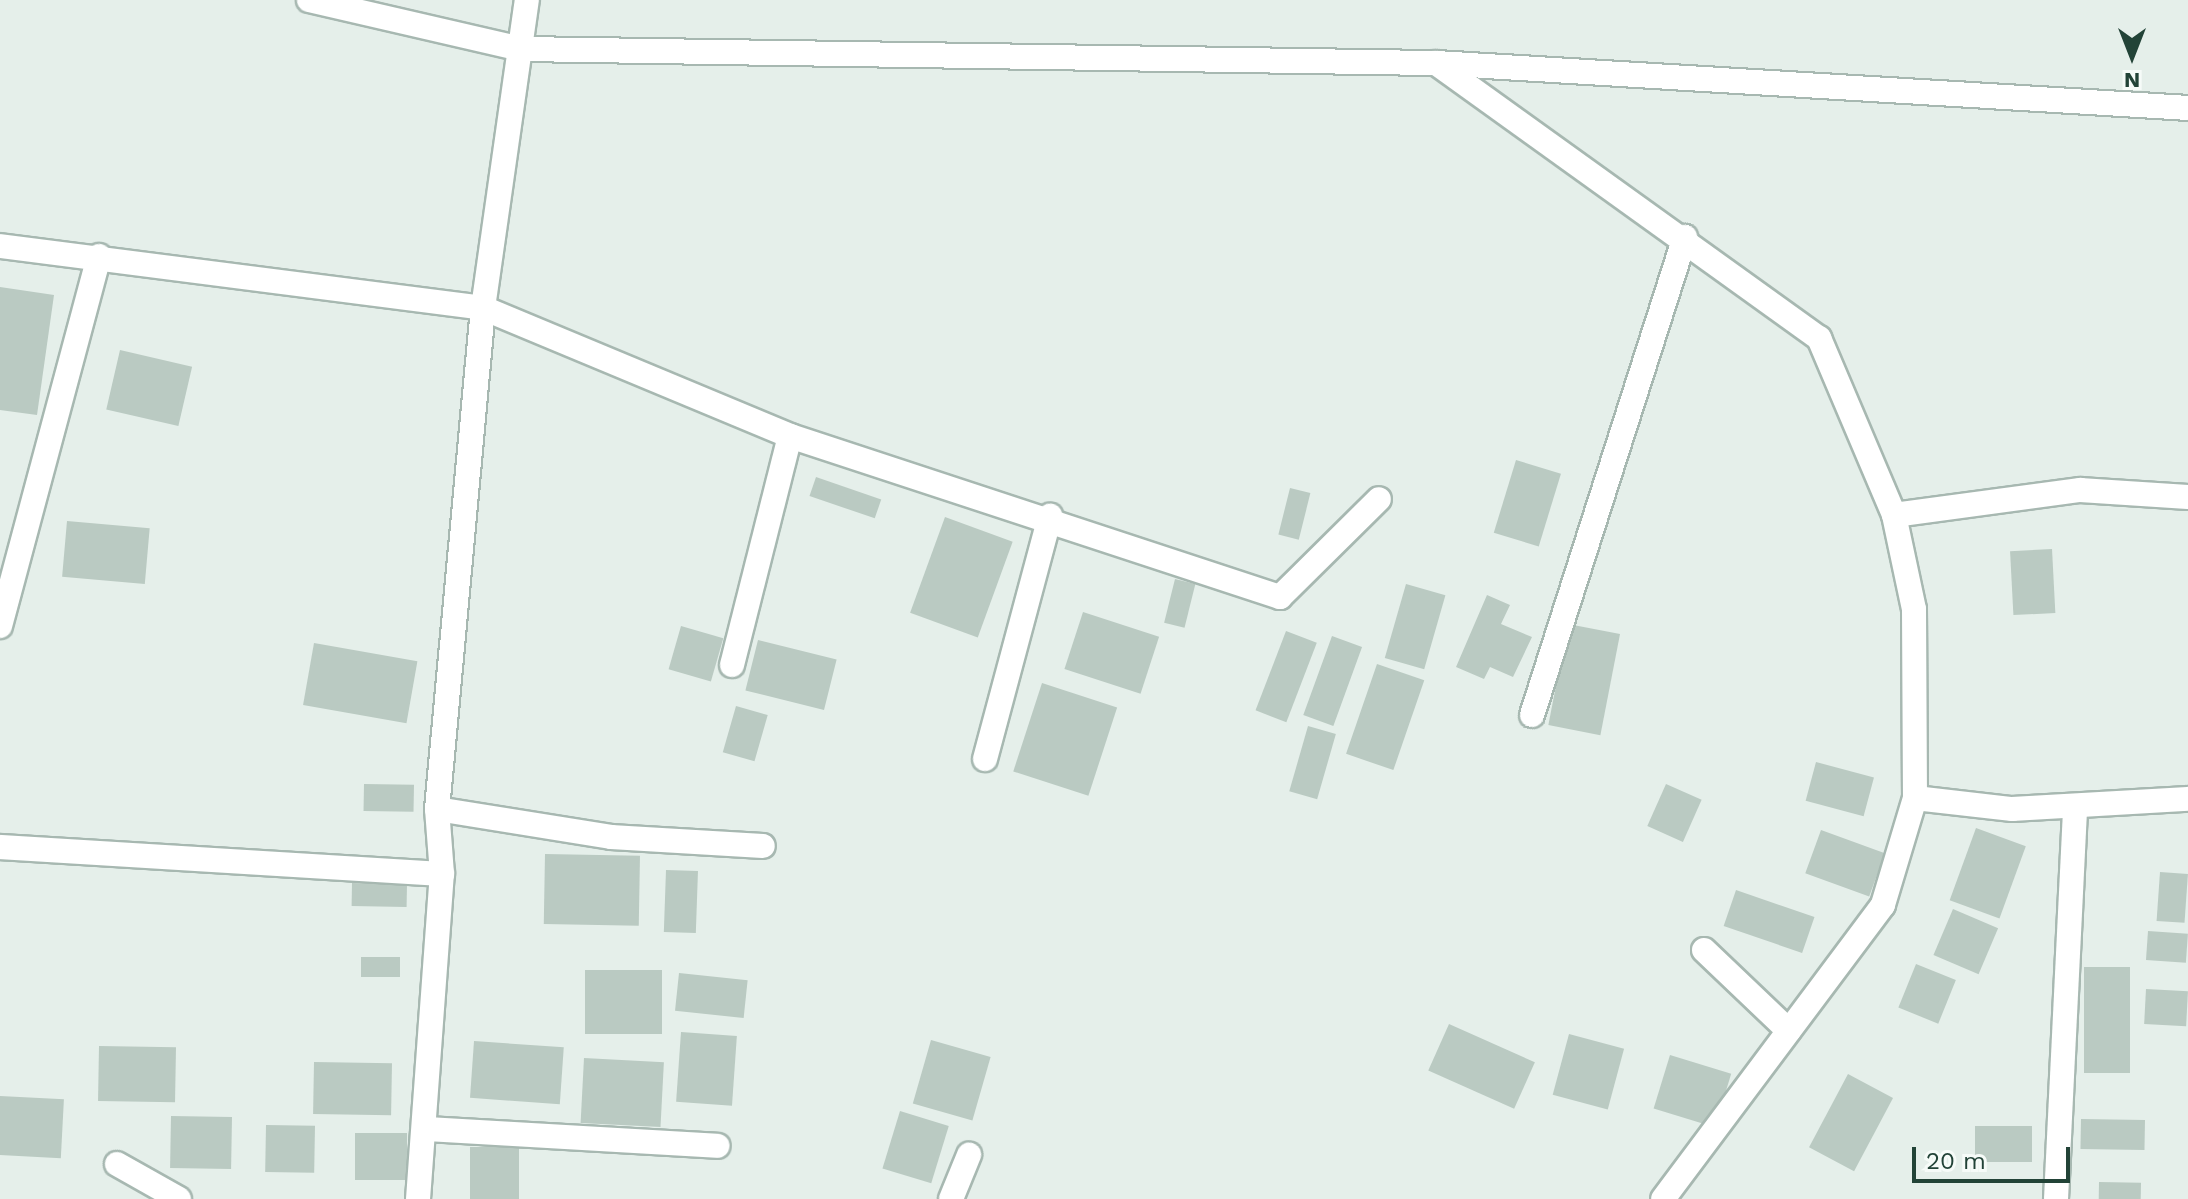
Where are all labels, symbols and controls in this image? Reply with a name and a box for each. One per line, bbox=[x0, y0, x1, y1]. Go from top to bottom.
north arrow bbox=[2092, 16, 2172, 96]
text: N bbox=[2124, 68, 2140, 93]
scale bar bbox=[1916, 1131, 2074, 1181]
text: 20 m bbox=[1926, 1147, 1986, 1175]

